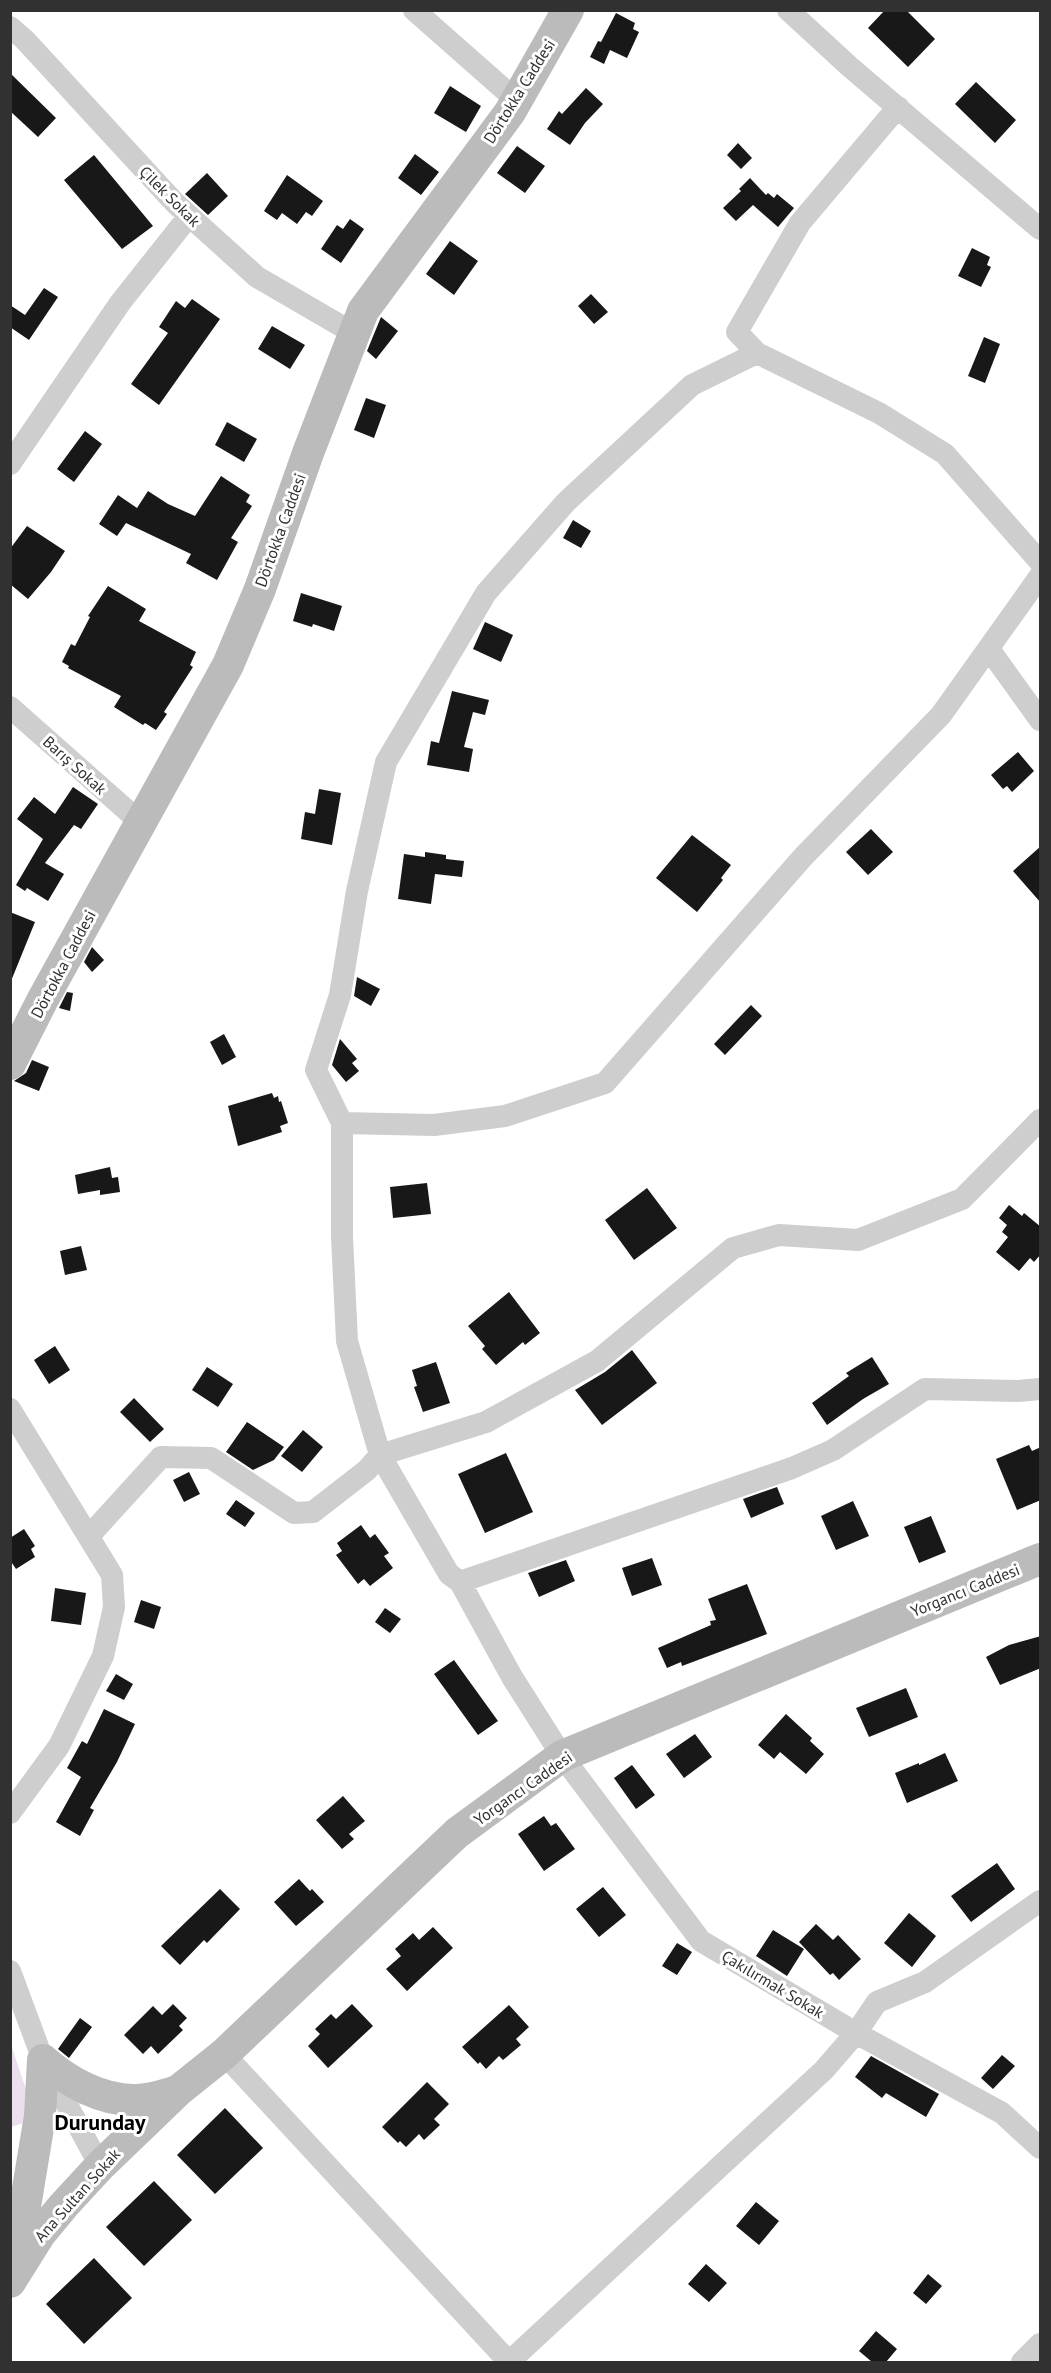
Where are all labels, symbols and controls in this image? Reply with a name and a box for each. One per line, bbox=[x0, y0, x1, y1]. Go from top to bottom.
street label: Dörtokka Caddesi bbox=[479, 35, 559, 147]
street label: Çilek Sokak bbox=[135, 161, 205, 231]
street label: Dörtokka Caddesi bbox=[250, 470, 310, 590]
street label: Barış Sokak bbox=[39, 731, 111, 799]
street label: Dörtokka Caddesi bbox=[26, 907, 100, 1021]
street label: Yorgancı Caddesi bbox=[908, 1559, 1022, 1621]
street label: Yorgancı Caddesi bbox=[470, 1747, 576, 1829]
street label: Çakılırmak Sokak bbox=[718, 1946, 828, 2023]
district label: Durunday bbox=[55, 2108, 146, 2136]
street label: Ana Sultan Sokak bbox=[30, 2144, 124, 2246]

